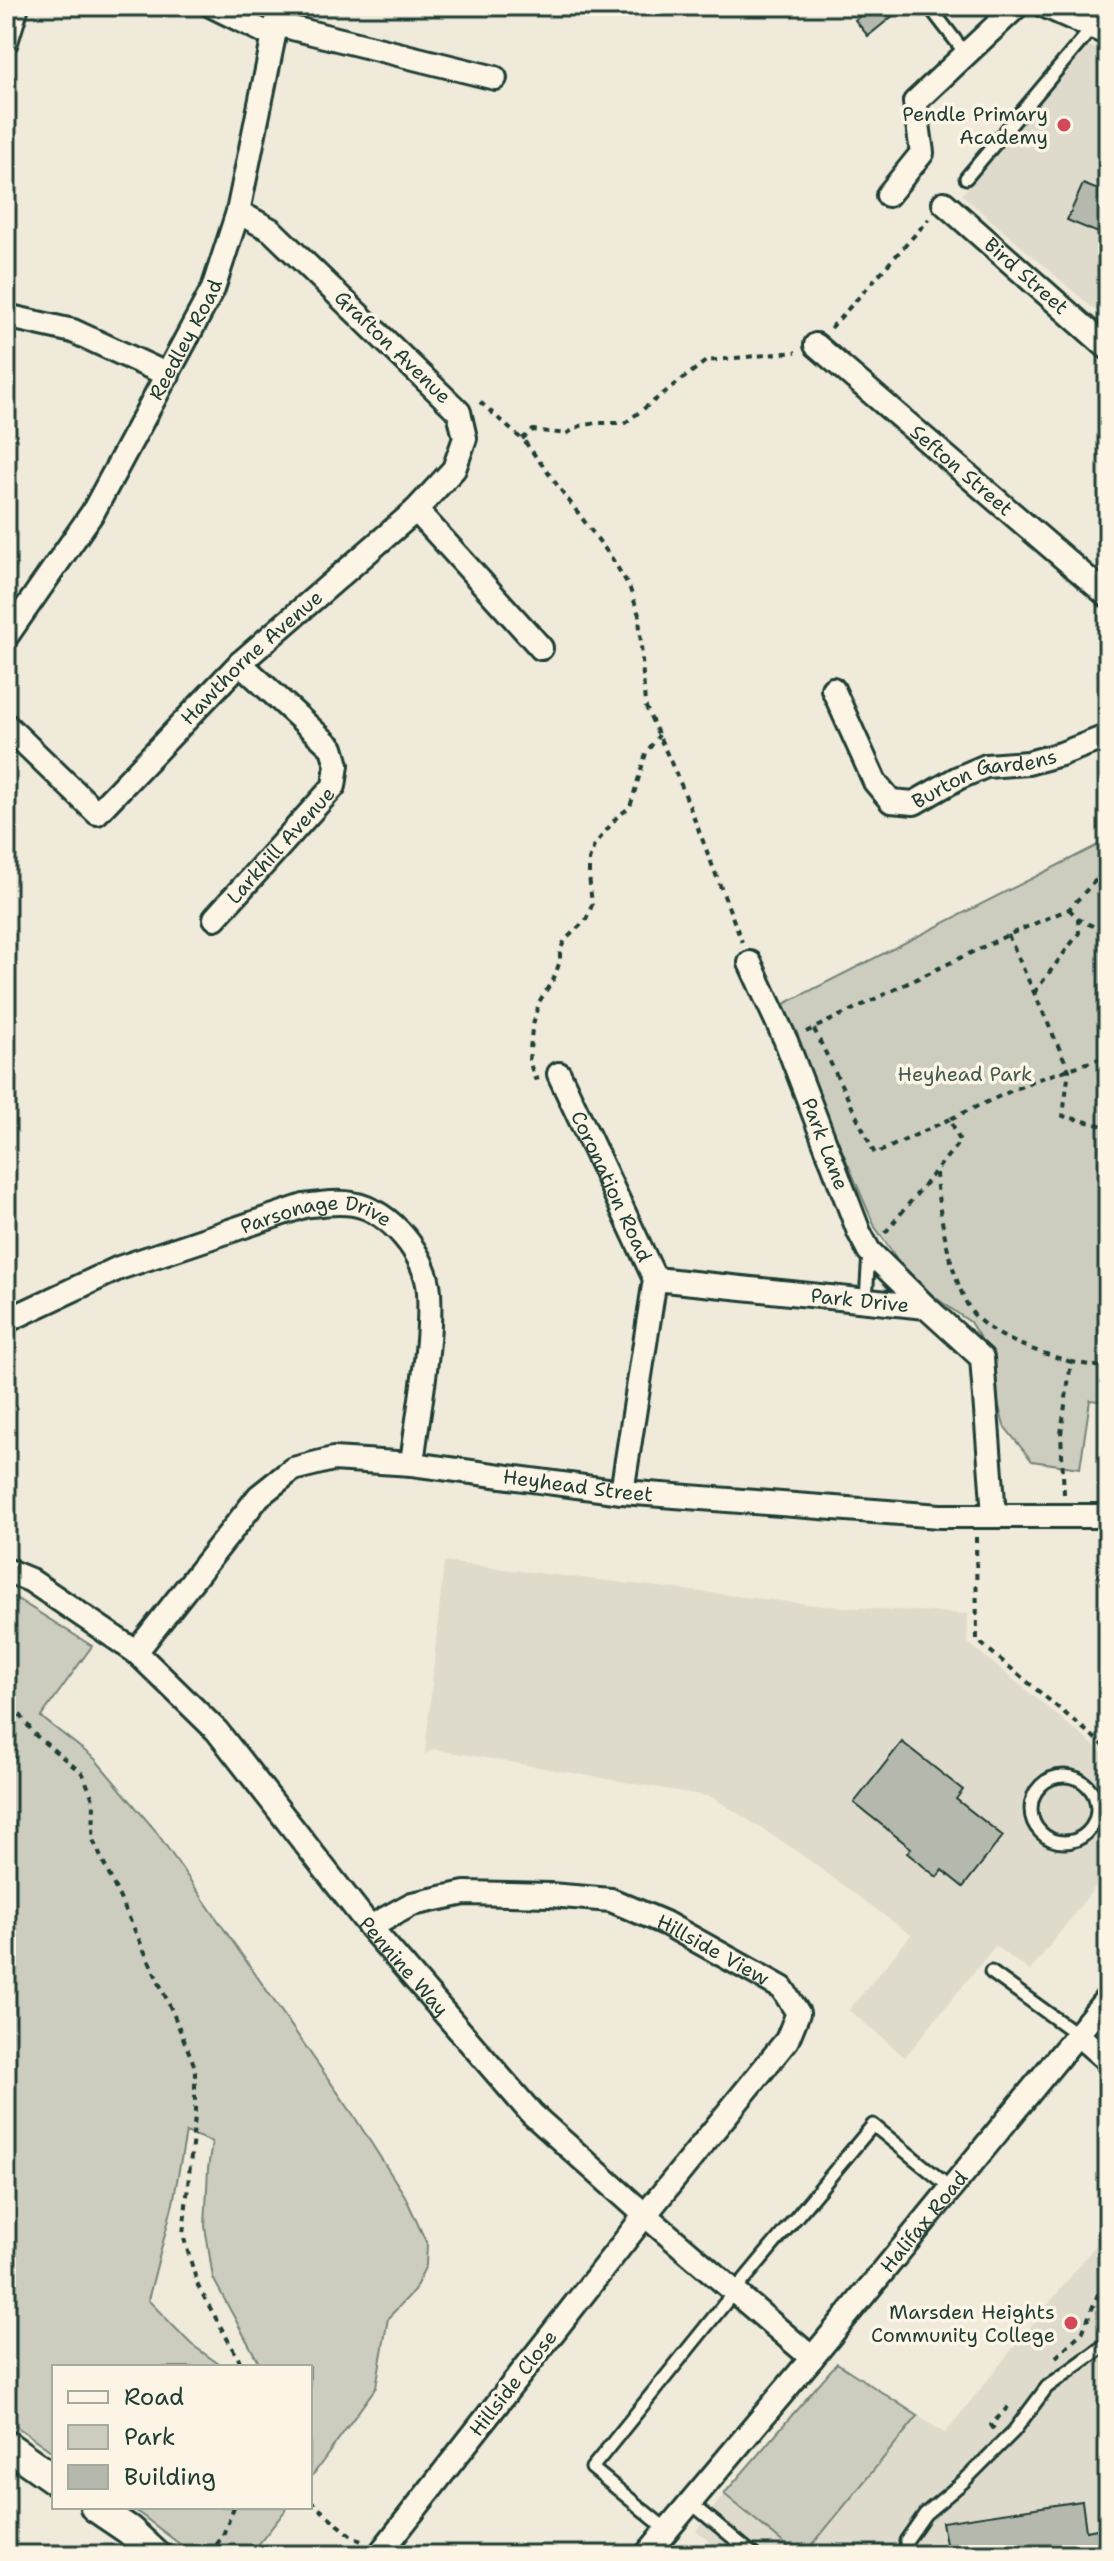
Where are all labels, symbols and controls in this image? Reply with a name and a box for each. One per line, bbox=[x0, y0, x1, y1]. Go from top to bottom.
place label: Pendle Primary Academy bbox=[902, 101, 1048, 150]
marker: Pendle Primary Academy bbox=[1055, 116, 1073, 134]
street label: Bird Street bbox=[979, 232, 1074, 320]
street label: Reedley Road bbox=[143, 276, 228, 405]
street label: Grafton Avenue bbox=[329, 285, 457, 409]
street label: Sefton Street bbox=[905, 419, 1018, 521]
street label: Hawthorne Avenue bbox=[175, 584, 328, 730]
street label: Burton Gardens bbox=[907, 743, 1060, 814]
street label: Larkhill Avenue bbox=[221, 781, 340, 910]
park label: Heyhead Park bbox=[898, 1061, 1033, 1087]
street label: Park Lane bbox=[796, 1094, 855, 1194]
street label: Coronation Road bbox=[565, 1107, 658, 1266]
text: Parsonage Drive bbox=[237, 1190, 397, 1239]
street label: Parsonage Drive bbox=[237, 1218, 393, 1242]
street label: Park Drive bbox=[809, 1282, 910, 1318]
street label: Heyhead Street bbox=[502, 1463, 654, 1507]
street label: Hillside View bbox=[653, 1908, 774, 1991]
street label: Pennine Way bbox=[354, 1911, 455, 2022]
street label: Halifax Road bbox=[874, 2165, 974, 2278]
place label: Marsden Heights Community College bbox=[871, 2299, 1055, 2348]
marker: Marsden Heights Community College bbox=[1062, 2314, 1080, 2332]
street label: Hillside Close bbox=[463, 2325, 563, 2441]
legend bbox=[52, 2365, 312, 2509]
text: Road bbox=[124, 2381, 184, 2413]
text: Park bbox=[124, 2421, 176, 2453]
text: Building bbox=[124, 2461, 216, 2493]

